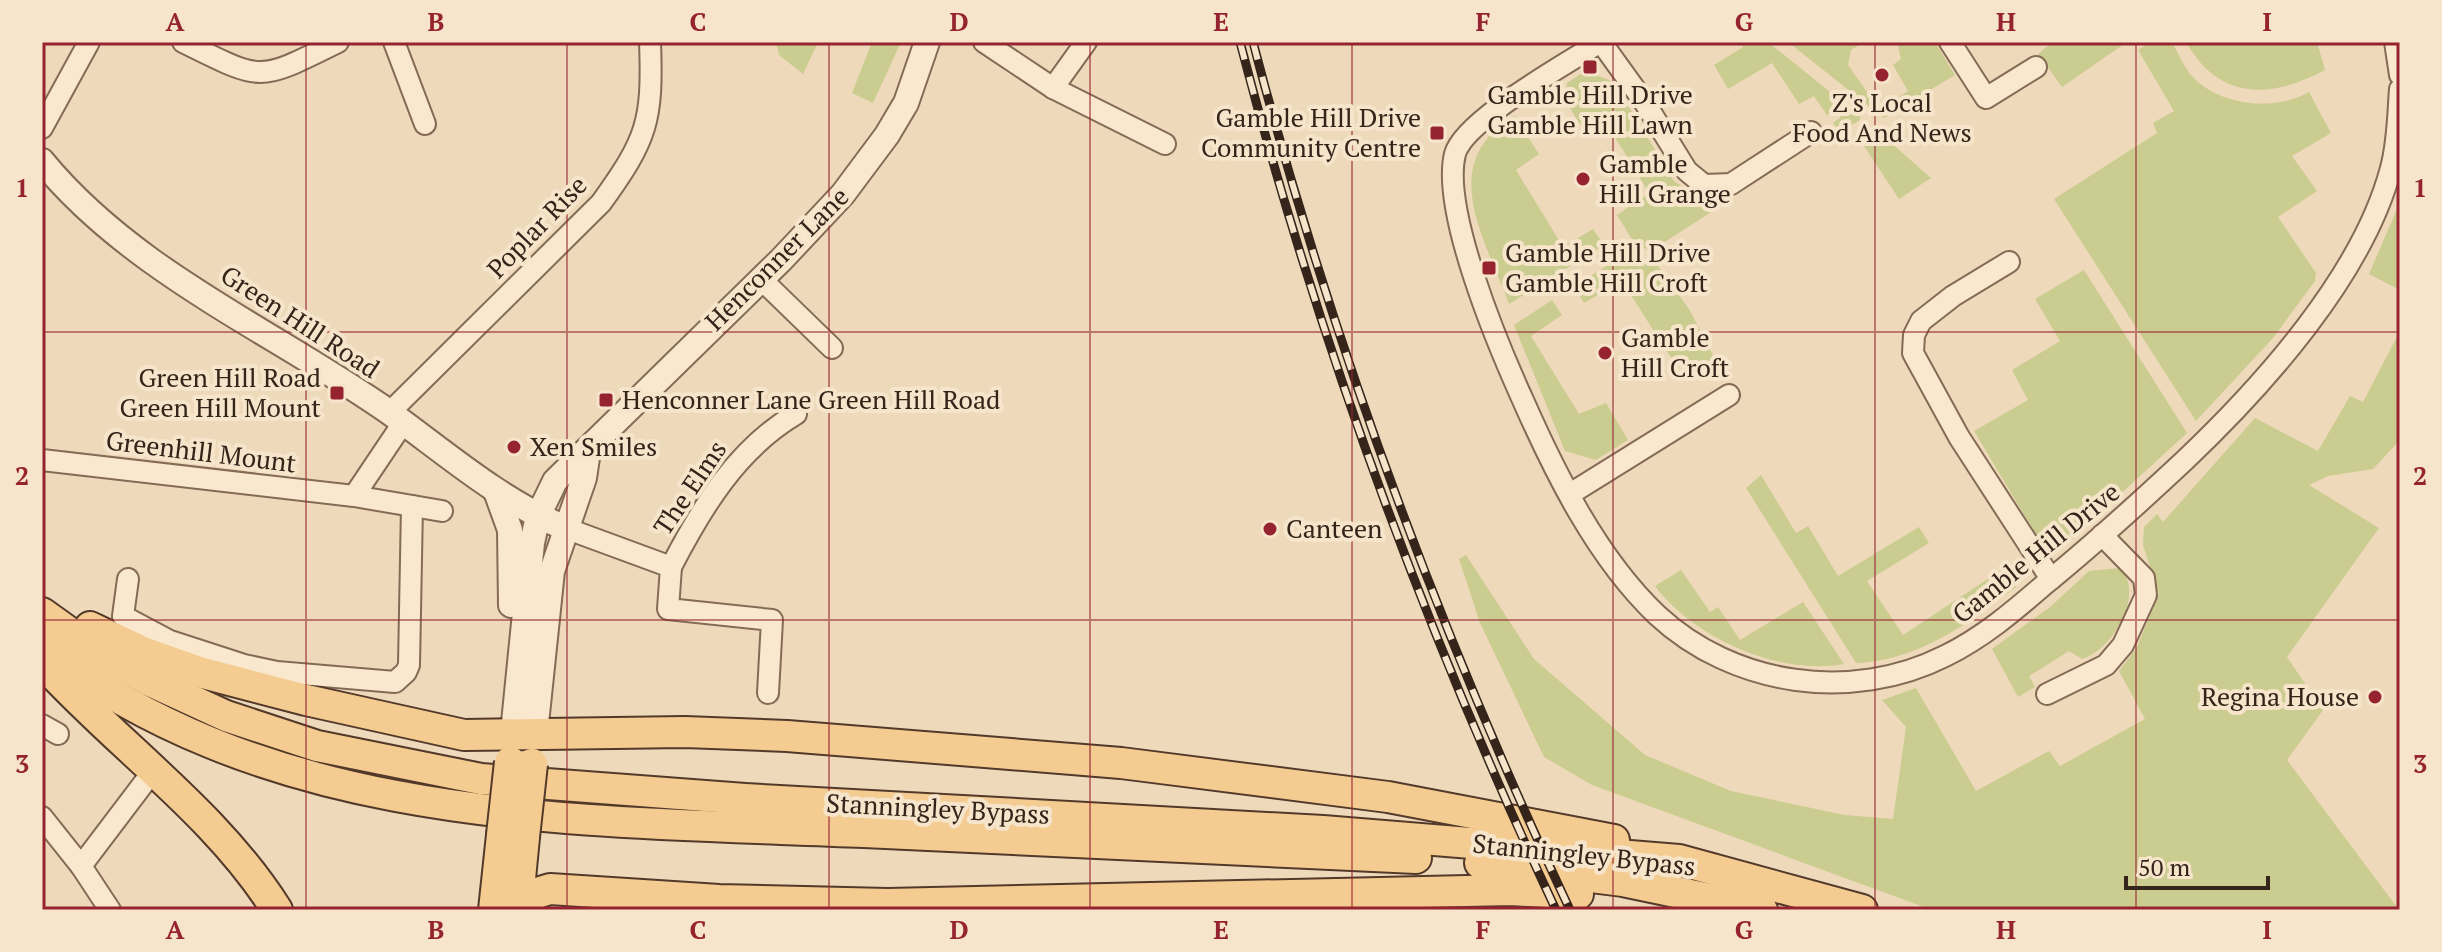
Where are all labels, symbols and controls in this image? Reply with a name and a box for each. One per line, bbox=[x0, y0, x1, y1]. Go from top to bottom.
text: A bbox=[166, 4, 185, 38]
text: B bbox=[428, 4, 444, 38]
text: C bbox=[690, 4, 706, 38]
text: D bbox=[949, 4, 969, 38]
text: E bbox=[1213, 4, 1229, 38]
text: F bbox=[1476, 4, 1491, 38]
text: G bbox=[1735, 4, 1754, 38]
text: H bbox=[1996, 4, 2016, 38]
text: I bbox=[2262, 4, 2272, 38]
marker: Gamble Hill Drive Gamble Hill Lawn bbox=[1581, 58, 1599, 76]
marker: Z's Local Food And News bbox=[1873, 66, 1891, 84]
place label: Gamble Hill Drive Gamble Hill Lawn bbox=[1487, 77, 1693, 141]
place label: Z's Local Food And News bbox=[1792, 85, 1972, 149]
place label: Gamble Hill Drive Community Centre bbox=[1201, 100, 1421, 164]
marker: Gamble Hill Drive Community Centre bbox=[1428, 124, 1446, 142]
place label: Gamble Hill Grange bbox=[1599, 146, 1731, 210]
street label: Poplar Rise bbox=[479, 168, 594, 285]
text: 1 bbox=[15, 170, 29, 204]
marker: Gamble Hill Grange bbox=[1574, 170, 1592, 188]
text: 1 bbox=[2413, 170, 2427, 204]
street label: Henconner Lane bbox=[697, 179, 855, 337]
place label: Gamble Hill Drive Gamble Hill Croft bbox=[1505, 235, 1711, 299]
street label: Green Hill Road bbox=[215, 257, 386, 385]
marker: Gamble Hill Drive Gamble Hill Croft bbox=[1480, 259, 1498, 277]
place label: Gamble Hill Croft bbox=[1621, 320, 1729, 384]
marker: Gamble Hill Croft bbox=[1596, 344, 1614, 362]
place label: Green Hill Road Green Hill Mount bbox=[120, 360, 321, 424]
place label: Henconner Lane Green Hill Road bbox=[622, 382, 1001, 416]
marker: Green Hill Road Green Hill Mount bbox=[328, 384, 346, 402]
marker: Henconner Lane Green Hill Road bbox=[597, 391, 615, 409]
street label: Greenhill Mount bbox=[104, 422, 299, 480]
place label: Xen Smiles bbox=[530, 429, 657, 463]
street label: The Elms bbox=[645, 433, 733, 541]
marker: Xen Smiles bbox=[505, 438, 523, 456]
text: 2 bbox=[15, 458, 29, 492]
text: 2 bbox=[2413, 458, 2427, 492]
street label: Gamble Hill Drive bbox=[1945, 474, 2126, 630]
place label: Canteen bbox=[1286, 511, 1383, 545]
marker: Canteen bbox=[1261, 520, 1279, 538]
place label: Regina House bbox=[2201, 679, 2359, 713]
marker: Regina House bbox=[2366, 688, 2384, 706]
text: 3 bbox=[15, 746, 29, 780]
text: 3 bbox=[2413, 746, 2427, 780]
street label: Stanningley Bypass bbox=[825, 785, 1051, 831]
street label: Stanningley Bypass bbox=[1471, 825, 1697, 883]
scale bar bbox=[2126, 840, 2268, 890]
text: 50 m bbox=[2138, 851, 2190, 883]
text: A bbox=[166, 912, 185, 946]
text: B bbox=[428, 912, 444, 946]
text: C bbox=[690, 912, 706, 946]
text: D bbox=[949, 912, 969, 946]
text: E bbox=[1213, 912, 1229, 946]
text: F bbox=[1476, 912, 1491, 946]
text: G bbox=[1735, 912, 1754, 946]
text: H bbox=[1996, 912, 2016, 946]
text: I bbox=[2262, 912, 2272, 946]

